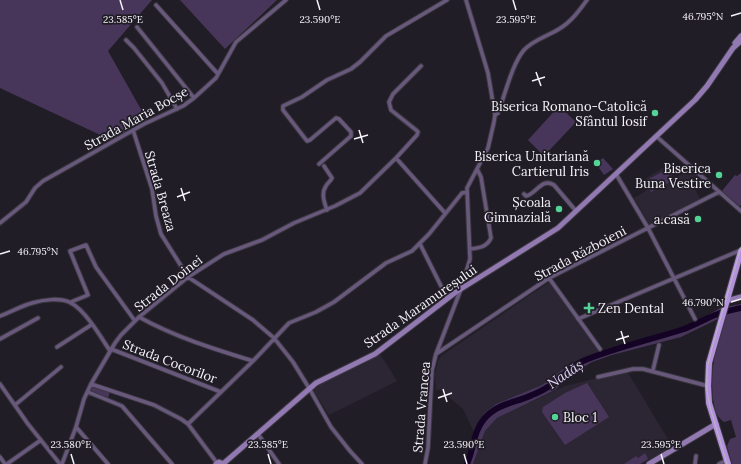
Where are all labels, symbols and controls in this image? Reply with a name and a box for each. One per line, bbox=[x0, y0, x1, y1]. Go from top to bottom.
text: 46.795°N bbox=[683, 10, 724, 23]
text: 23.585°E bbox=[103, 13, 143, 26]
text: 23.590°E bbox=[300, 13, 340, 26]
text: 23.595°E bbox=[496, 13, 536, 26]
street label: Strada Maria Bocșe bbox=[81, 83, 191, 154]
place label: Biserica Romano-Catolică Sfântul Iosif bbox=[491, 98, 649, 130]
marker: Biserica Romano-Catolică Sfântul Iosif bbox=[650, 108, 660, 118]
place label: Biserica Unitariană Cartierul Iris bbox=[474, 148, 589, 180]
street label: Strada Breaza bbox=[141, 149, 180, 234]
marker: Biserica Unitariană Cartierul Iris bbox=[592, 158, 602, 168]
place label: Biserica Buna Vestire bbox=[635, 160, 711, 192]
marker: Biserica Buna Vestire bbox=[714, 170, 724, 180]
place label: Școala Gimnazială bbox=[484, 194, 551, 226]
marker: Școala Gimnazială bbox=[554, 204, 564, 214]
place label: a.casă bbox=[654, 211, 690, 228]
marker: a.casă bbox=[693, 214, 703, 224]
street label: Strada Războieni bbox=[531, 222, 629, 285]
text: 46.795°N bbox=[18, 245, 59, 258]
street label: Strada Doinei bbox=[131, 251, 206, 315]
street label: Strada Maramureșului bbox=[360, 261, 480, 352]
text: 46.790°N bbox=[682, 296, 724, 309]
place label: Zen Dental bbox=[598, 300, 665, 317]
marker: Zen Dental bbox=[583, 302, 595, 314]
street label: Strada Cocorilor bbox=[120, 336, 220, 387]
water label: Nadăș bbox=[544, 355, 586, 393]
street label: Strada Vrancea bbox=[409, 360, 434, 453]
place label: Bloc 1 bbox=[563, 409, 597, 426]
marker: Bloc 1 bbox=[550, 412, 560, 422]
text: 23.580°E bbox=[51, 438, 91, 451]
text: 23.585°E bbox=[248, 438, 288, 451]
text: 23.590°E bbox=[444, 438, 484, 451]
text: 23.595°E bbox=[641, 438, 681, 451]

